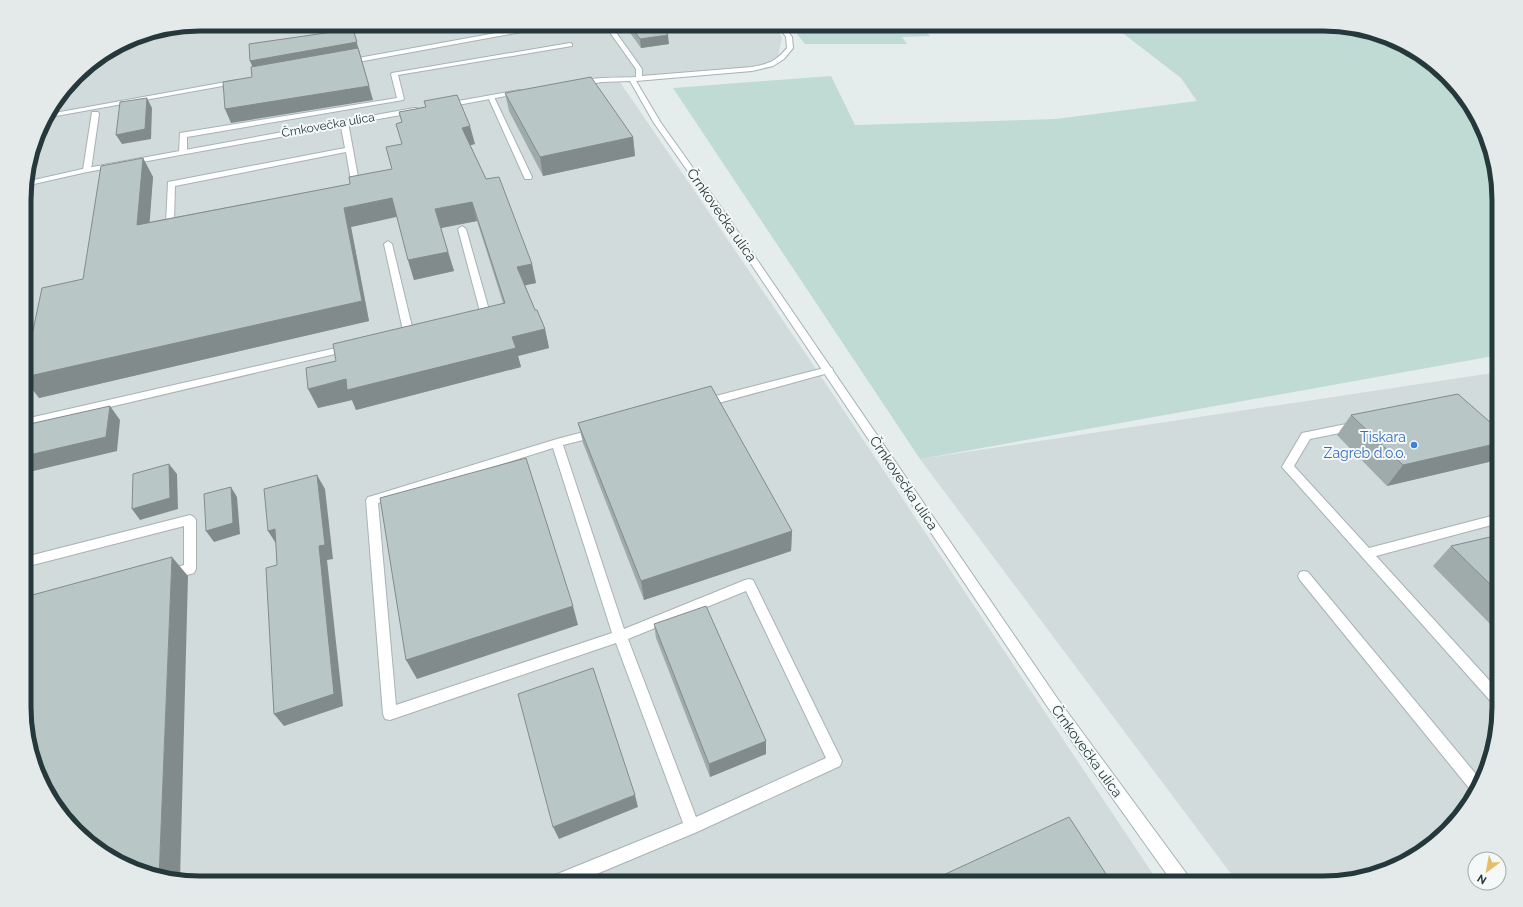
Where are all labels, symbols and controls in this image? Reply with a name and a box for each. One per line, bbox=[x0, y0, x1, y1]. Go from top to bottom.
street label: Črnkovečka ulica bbox=[280, 110, 376, 140]
street label: Črnkovečka ulica bbox=[684, 164, 762, 265]
place label: Tiskara Zagreb d.o.o. bbox=[1324, 429, 1406, 461]
street label: Črnkovečka ulica bbox=[867, 432, 943, 533]
marker: Tiskara Zagreb d.o.o. bbox=[1409, 440, 1419, 450]
street label: Črnkovečka ulica bbox=[1048, 701, 1127, 800]
north arrow bbox=[1467, 851, 1507, 891]
text: N bbox=[1475, 871, 1489, 887]

